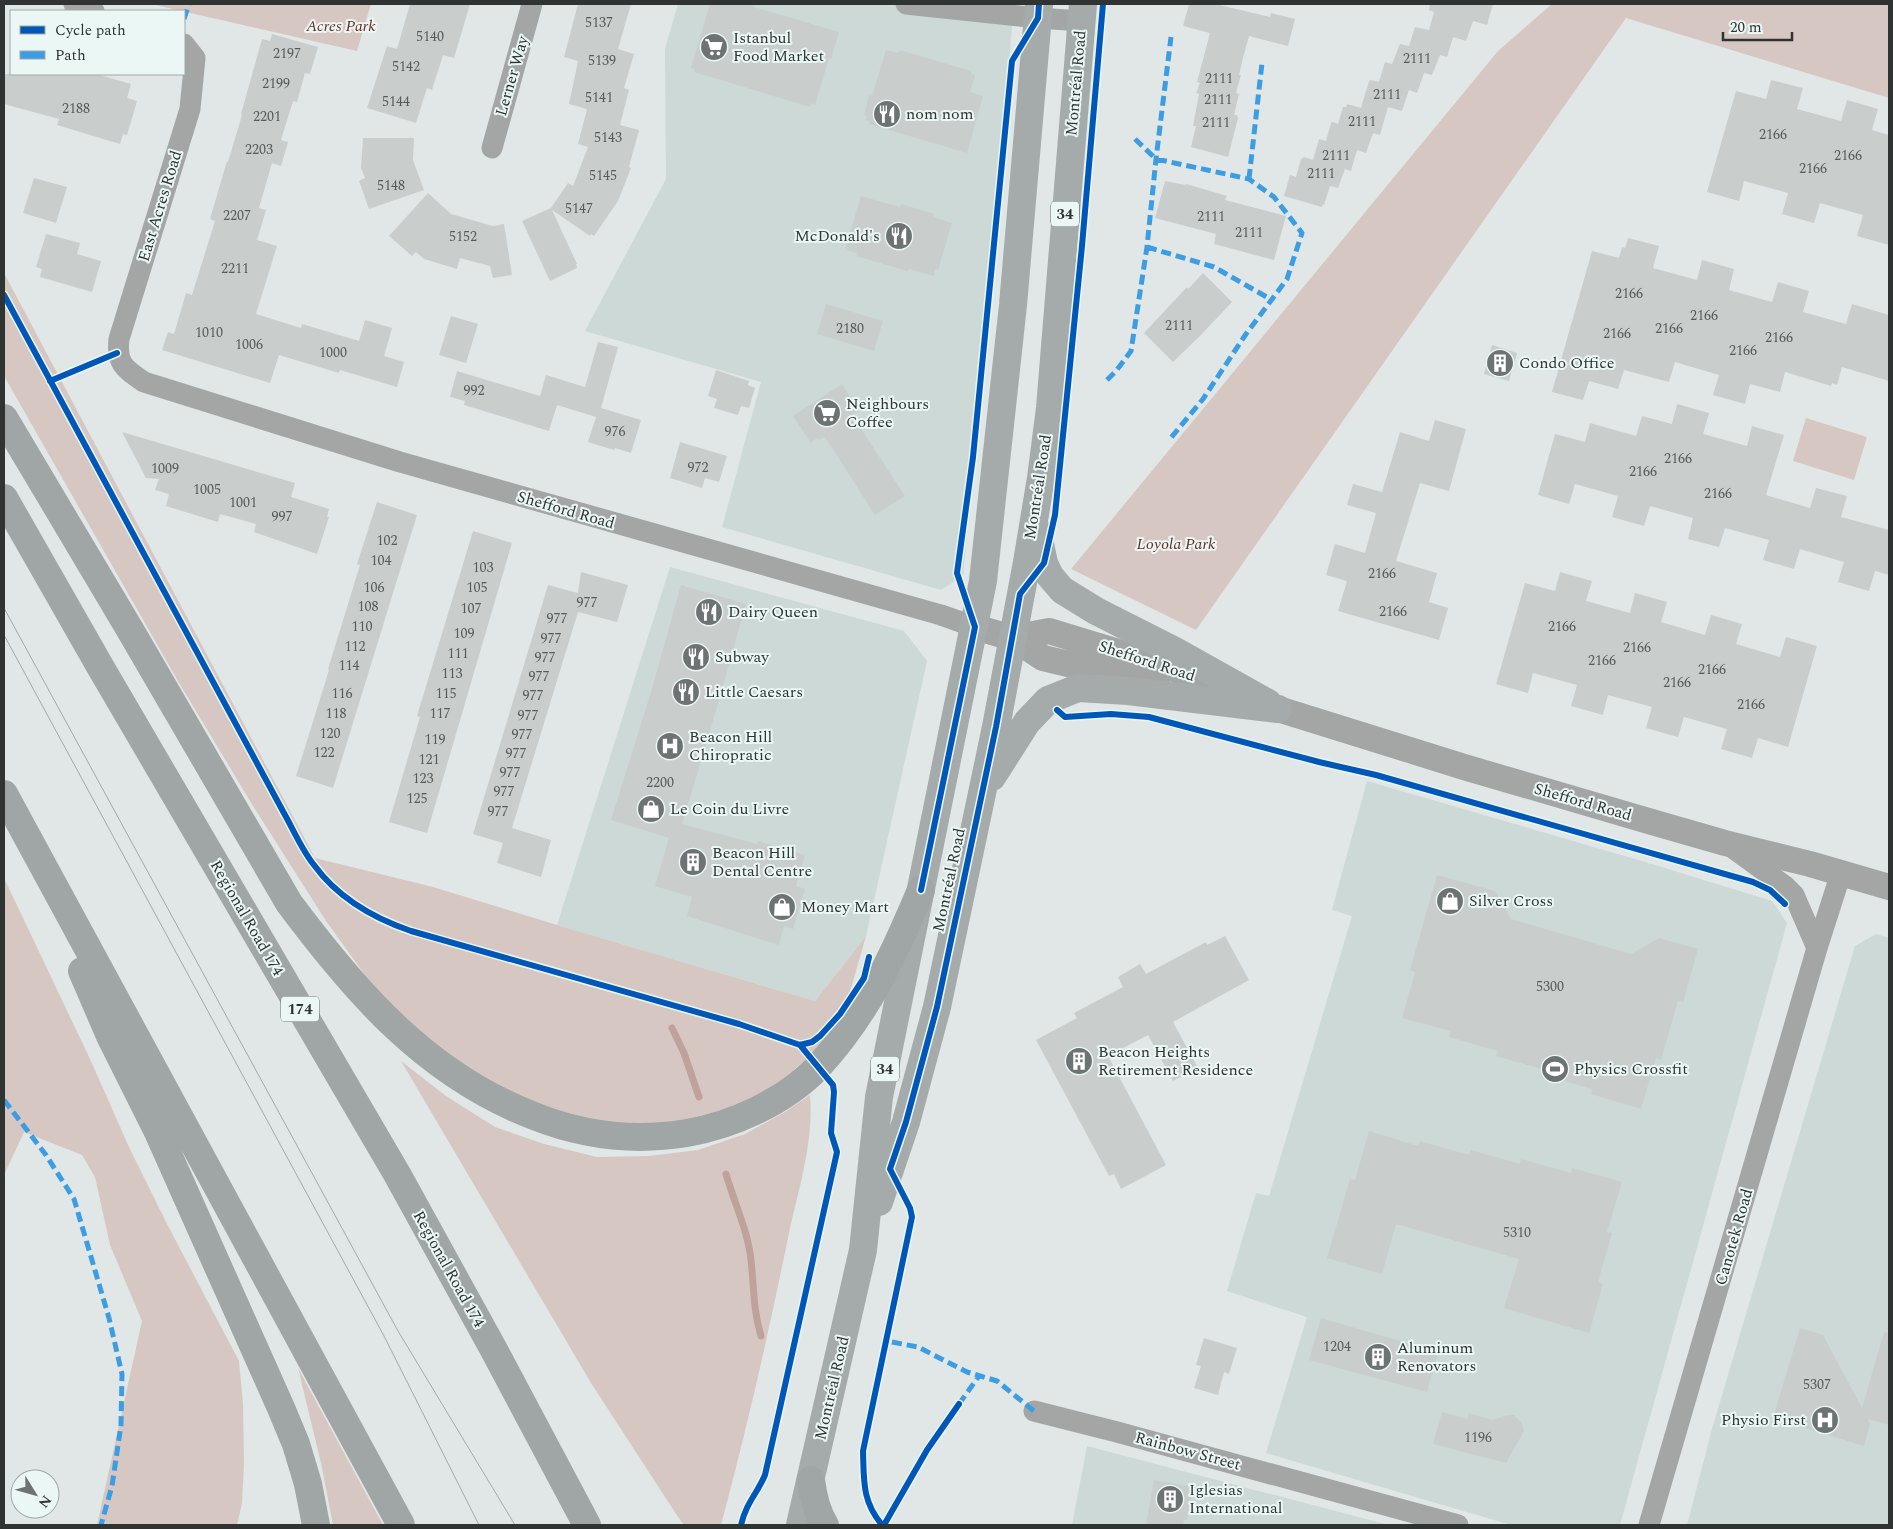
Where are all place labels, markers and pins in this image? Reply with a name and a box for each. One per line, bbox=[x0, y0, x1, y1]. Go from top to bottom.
place label: Istanbul Food Market bbox=[733, 26, 825, 68]
supermarket icon: Istanbul Food Market bbox=[699, 32, 729, 62]
restaurant icon: nom nom bbox=[872, 99, 902, 129]
place label: nom nom bbox=[906, 102, 974, 126]
restaurant icon: McDonald's bbox=[884, 221, 914, 251]
place label: McDonald's bbox=[794, 224, 880, 248]
building icon: Condo Office bbox=[1485, 348, 1515, 378]
place label: Condo Office bbox=[1519, 351, 1615, 375]
place label: Neighbours Coffee bbox=[846, 392, 929, 434]
supermarket icon: Neighbours Coffee bbox=[812, 398, 842, 428]
restaurant icon: Dairy Queen bbox=[694, 597, 724, 627]
place label: Dairy Queen bbox=[728, 600, 818, 624]
restaurant icon: Subway bbox=[681, 642, 711, 672]
place label: Subway bbox=[715, 645, 770, 669]
restaurant icon: Little Caesars bbox=[671, 677, 701, 707]
place label: Little Caesars bbox=[705, 680, 803, 704]
place label: Beacon Hill Chiropratic bbox=[689, 725, 772, 767]
hospital icon: Beacon Hill Chiropratic bbox=[655, 731, 685, 761]
shop icon: Le Coin du Livre bbox=[636, 794, 666, 824]
place label: Le Coin du Livre bbox=[670, 797, 789, 821]
place label: Beacon Hill Dental Centre bbox=[712, 841, 812, 883]
building icon: Beacon Hill Dental Centre bbox=[678, 847, 708, 877]
shop icon: Silver Cross bbox=[1435, 886, 1465, 916]
place label: Silver Cross bbox=[1469, 889, 1553, 913]
shop icon: Money Mart bbox=[767, 892, 797, 922]
place label: Money Mart bbox=[801, 895, 889, 919]
place label: Beacon Heights Retirement Residence bbox=[1098, 1040, 1253, 1082]
building icon: Beacon Heights Retirement Residence bbox=[1064, 1046, 1094, 1076]
sports icon: Physics Crossfit bbox=[1540, 1054, 1570, 1084]
place label: Physics Crossfit bbox=[1574, 1057, 1688, 1081]
place label: Aluminum Renovators bbox=[1397, 1336, 1476, 1378]
building icon: Aluminum Renovators bbox=[1363, 1342, 1393, 1372]
hospital icon: Physio First bbox=[1810, 1405, 1840, 1435]
place label: Physio First bbox=[1721, 1408, 1806, 1432]
place label: Iglesias International bbox=[1189, 1478, 1282, 1520]
building icon: Iglesias International bbox=[1155, 1484, 1185, 1514]

